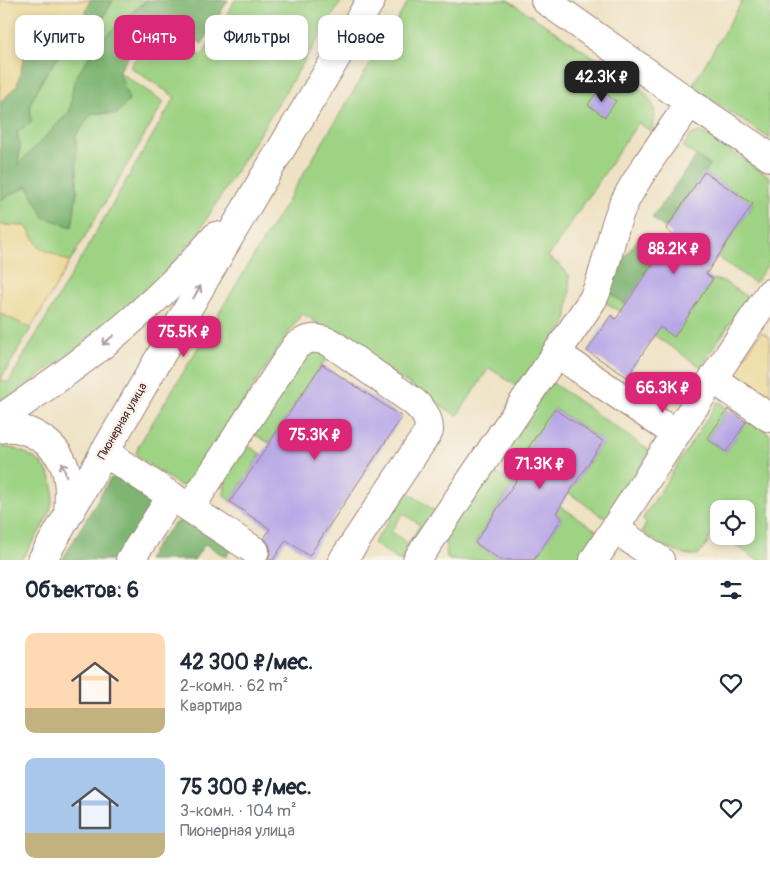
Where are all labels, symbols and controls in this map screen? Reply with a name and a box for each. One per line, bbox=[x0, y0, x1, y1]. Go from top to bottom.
chip: Купить bbox=[15, 15, 104, 60]
chip: Снять bbox=[114, 15, 195, 60]
chip: Фильтры bbox=[205, 15, 308, 60]
chip: Новое bbox=[318, 15, 403, 60]
pin: 42.3K ₽ bbox=[556, 61, 648, 103]
text: 42.3K ₽ bbox=[575, 67, 629, 87]
pin: 88.2K ₽ bbox=[628, 232, 720, 275]
text: 88.2K ₽ bbox=[648, 239, 700, 259]
one-way arrow bbox=[193, 286, 203, 300]
pin: 75.5K ₽ bbox=[138, 316, 230, 358]
text: 75.5K ₽ bbox=[158, 322, 210, 342]
one-way arrow bbox=[102, 334, 115, 345]
pin: 66.3K ₽ bbox=[617, 372, 709, 414]
text: 66.3K ₽ bbox=[636, 378, 690, 398]
street label: Пионерная улица bbox=[94, 380, 151, 462]
pin: 75.3K ₽ bbox=[269, 418, 361, 461]
text: 75.3K ₽ bbox=[289, 425, 341, 445]
pin: 71.3K ₽ bbox=[494, 448, 586, 490]
text: 71.3K ₽ bbox=[515, 454, 565, 474]
one-way arrow bbox=[59, 461, 69, 477]
map controls bbox=[710, 500, 755, 545]
button: locate bbox=[710, 500, 755, 545]
icon: filters bbox=[717, 576, 745, 604]
text: Объектов: 6 bbox=[25, 577, 139, 604]
text: 42 300 ₽/мес. bbox=[180, 649, 313, 676]
icon: home bbox=[65, 653, 125, 713]
icon: heart bbox=[717, 669, 745, 697]
text: 2-комн. · 62 m² bbox=[180, 676, 288, 696]
text: Квартира bbox=[180, 696, 242, 716]
text: 75 300 ₽/мес. bbox=[180, 774, 312, 801]
icon: home bbox=[65, 778, 125, 838]
icon: heart bbox=[717, 794, 745, 822]
text: 3-комн. · 104 m² bbox=[180, 801, 296, 821]
text: Пионерная улица bbox=[180, 821, 295, 841]

